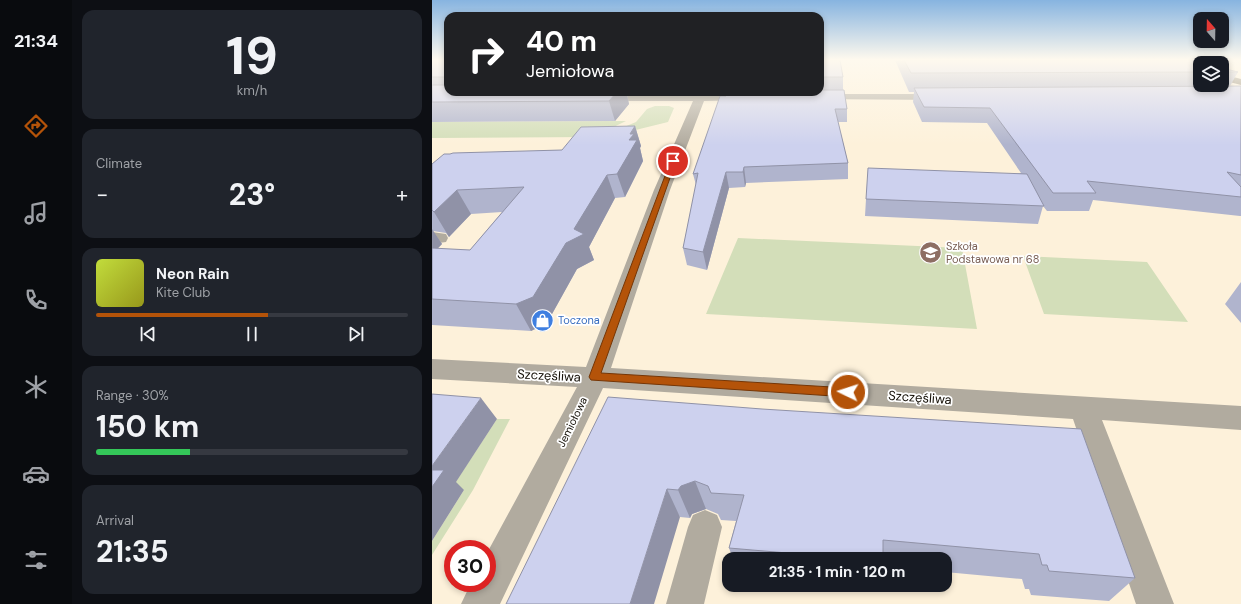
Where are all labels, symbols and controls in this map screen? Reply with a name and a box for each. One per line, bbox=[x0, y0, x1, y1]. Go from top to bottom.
north arrow bbox=[1193, 12, 1229, 48]
map controls bbox=[1193, 12, 1229, 92]
text: 19 bbox=[226, 22, 278, 90]
text: 40 m bbox=[526, 23, 597, 60]
icon: right bbox=[460, 28, 512, 80]
text: 21:34 bbox=[14, 29, 58, 53]
button: layers bbox=[1193, 56, 1229, 92]
text: Jemiołowa bbox=[526, 59, 614, 83]
text: km/h bbox=[237, 82, 267, 99]
icon: directions bbox=[22, 112, 50, 140]
pin bbox=[656, 144, 690, 178]
icon: arrive bbox=[662, 150, 684, 172]
text: Climate bbox=[96, 155, 142, 172]
text: 23° bbox=[229, 175, 275, 214]
text: − bbox=[96, 180, 108, 209]
text: + bbox=[396, 180, 408, 209]
icon: music bbox=[22, 199, 50, 227]
school or university icon: Szkoła Podstawowa nr 68 bbox=[918, 239, 944, 265]
place label: Szkoła Podstawowa nr 68 bbox=[946, 239, 1039, 266]
text: Neon Rain bbox=[156, 264, 229, 284]
text: Kite Club bbox=[156, 284, 210, 301]
icon: phone bbox=[22, 286, 50, 314]
shop icon: Toczona bbox=[529, 307, 555, 333]
place label: Toczona bbox=[558, 313, 600, 327]
icon: previous bbox=[137, 323, 159, 345]
icon: pause bbox=[241, 323, 263, 345]
icon: next bbox=[345, 323, 367, 345]
street label: Szczęśliwa bbox=[517, 365, 581, 386]
position arrow bbox=[827, 371, 869, 413]
icon: climate bbox=[22, 373, 50, 401]
text: Range · 30% bbox=[96, 387, 169, 404]
street label: Szczęśliwa bbox=[888, 387, 952, 408]
street label: Jemiołowa bbox=[554, 395, 590, 449]
text: 150 km bbox=[96, 407, 199, 446]
icon: car bbox=[22, 460, 50, 488]
text: Arrival bbox=[96, 512, 134, 529]
text: 21:35 bbox=[96, 532, 169, 571]
speed limit sign: 30 bbox=[444, 540, 496, 592]
icon: filters bbox=[22, 546, 50, 574]
text: 21:35 · 1 min · 120 m bbox=[769, 562, 905, 582]

